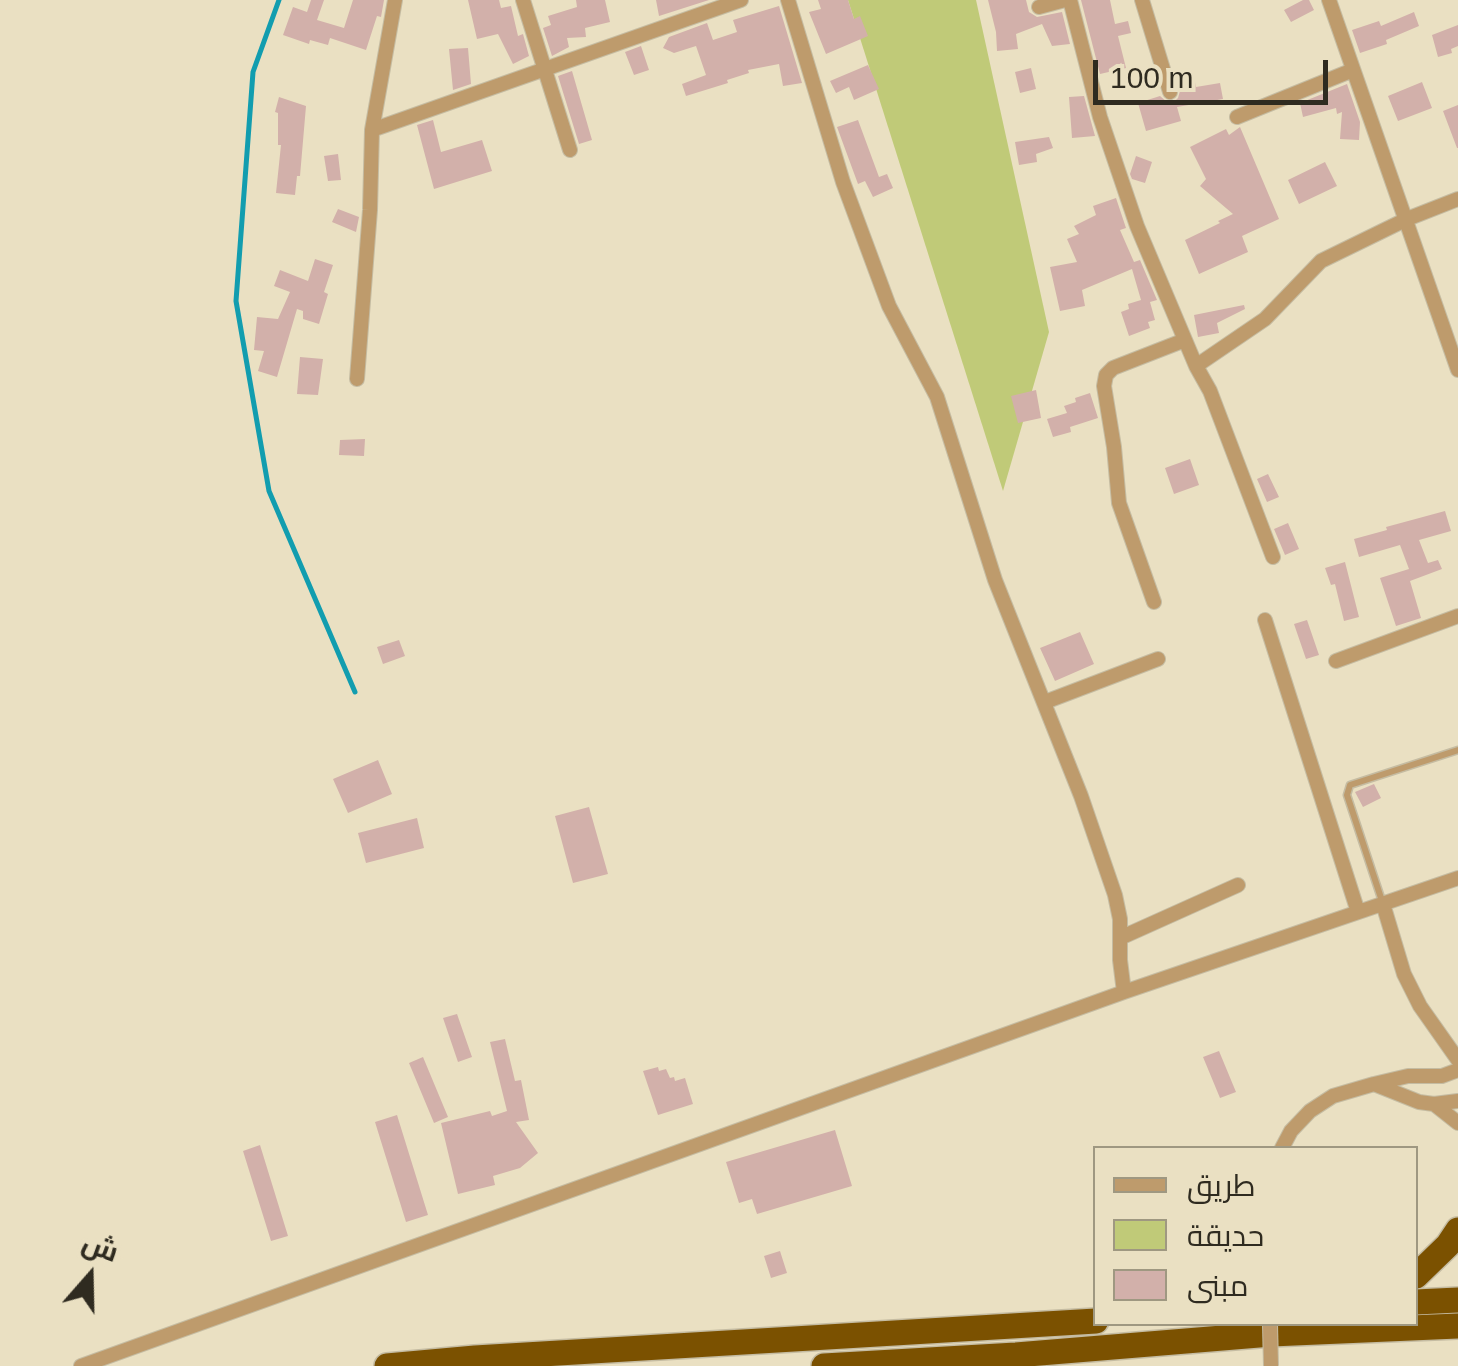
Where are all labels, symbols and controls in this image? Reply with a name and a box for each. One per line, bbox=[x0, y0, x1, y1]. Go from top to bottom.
scale bar bbox=[1098, 40, 1333, 102]
text: 100 m bbox=[1110, 61, 1193, 94]
legend bbox=[1093, 1146, 1418, 1326]
text: طريق bbox=[1187, 1169, 1256, 1202]
text: حديقة bbox=[1187, 1219, 1264, 1252]
north arrow bbox=[40, 1226, 140, 1326]
text: ش bbox=[78, 1227, 123, 1268]
text: مبنى bbox=[1187, 1269, 1248, 1302]

